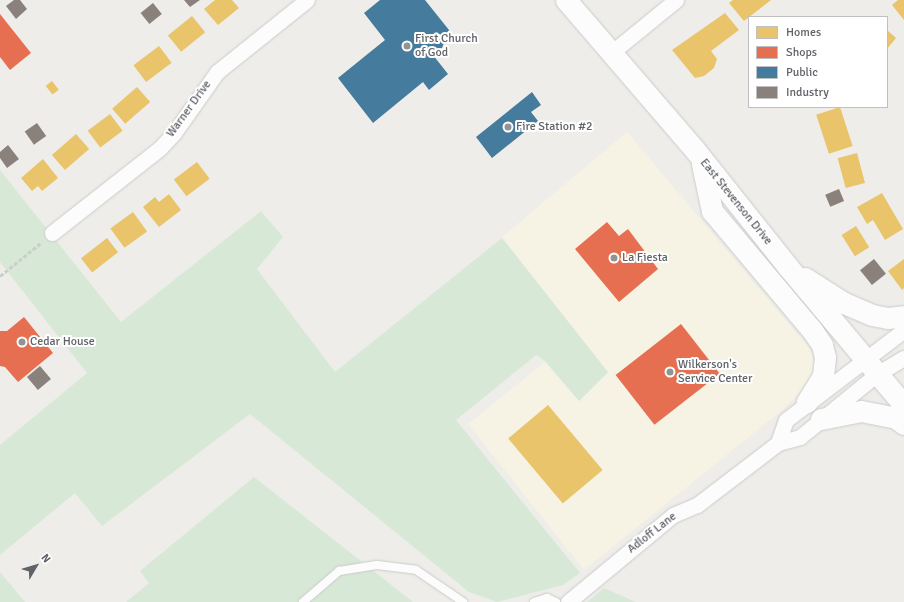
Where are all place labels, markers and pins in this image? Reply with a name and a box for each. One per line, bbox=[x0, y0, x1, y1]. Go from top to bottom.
place label: First Church of God bbox=[415, 32, 478, 60]
marker: First Church of God bbox=[402, 41, 412, 51]
place label: Fire Station #2 bbox=[516, 120, 592, 134]
marker: Fire Station #2 bbox=[503, 122, 513, 132]
place label: La Fiesta bbox=[622, 251, 668, 265]
marker: La Fiesta bbox=[609, 253, 619, 263]
place label: Cedar House bbox=[30, 335, 95, 349]
marker: Cedar House bbox=[17, 337, 27, 347]
place label: Wilkerson's Service Center bbox=[678, 358, 752, 386]
marker: Wilkerson's Service Center bbox=[665, 367, 675, 377]

